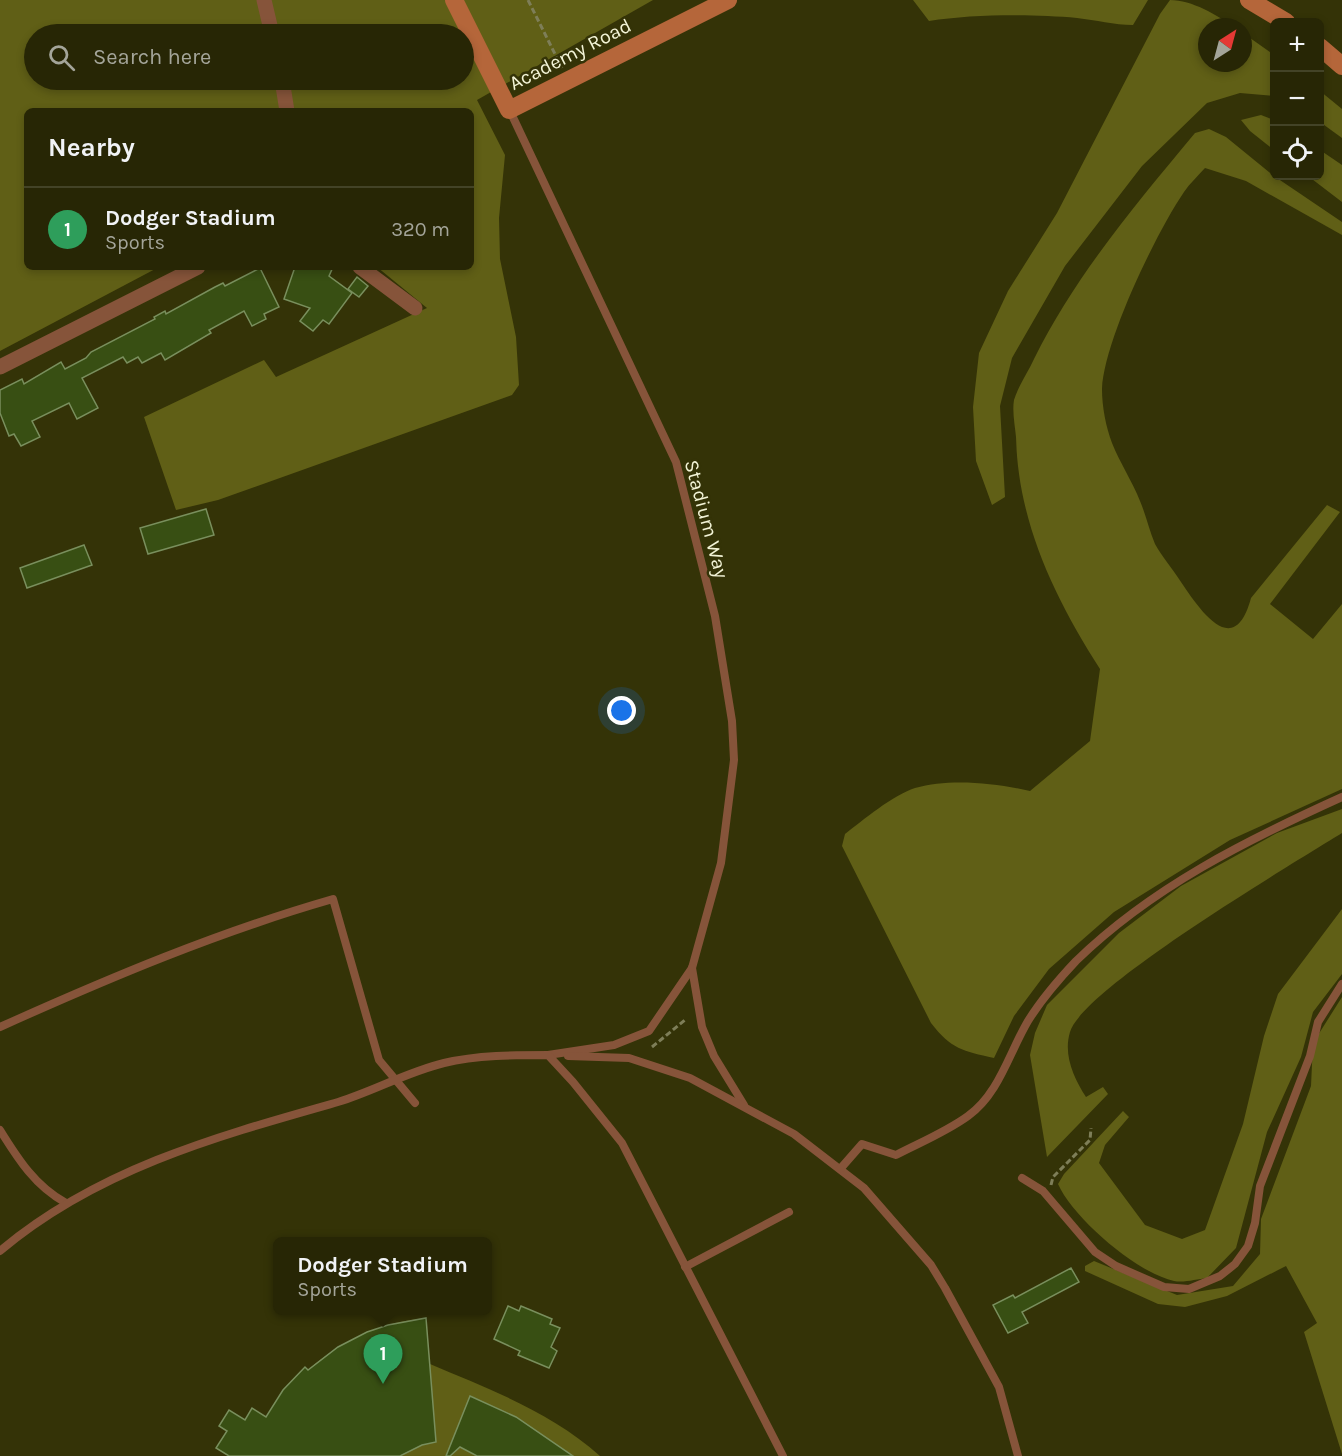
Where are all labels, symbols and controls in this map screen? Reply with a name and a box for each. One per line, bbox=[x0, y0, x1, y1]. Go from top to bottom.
street label: Academy Road bbox=[505, 14, 635, 95]
north arrow bbox=[1198, 18, 1252, 72]
map controls bbox=[1270, 18, 1324, 180]
button: + bbox=[1270, 18, 1324, 72]
search box bbox=[24, 24, 474, 90]
icon: search bbox=[45, 41, 78, 74]
text: Search here bbox=[93, 44, 211, 70]
button: − bbox=[1270, 72, 1324, 126]
button: locate bbox=[1270, 126, 1324, 180]
text: Nearby bbox=[48, 132, 135, 163]
text: Dodger Stadium bbox=[105, 205, 276, 231]
text: 1 bbox=[64, 218, 71, 241]
text: 320 m bbox=[391, 218, 450, 241]
text: Sports bbox=[105, 231, 165, 254]
street label: Stadium Way bbox=[680, 457, 733, 581]
your location bbox=[607, 696, 636, 725]
popup bbox=[273, 1237, 492, 1315]
text: Dodger Stadium bbox=[297, 1252, 468, 1278]
text: Sports bbox=[297, 1278, 357, 1301]
pin: 1 bbox=[364, 1334, 403, 1384]

